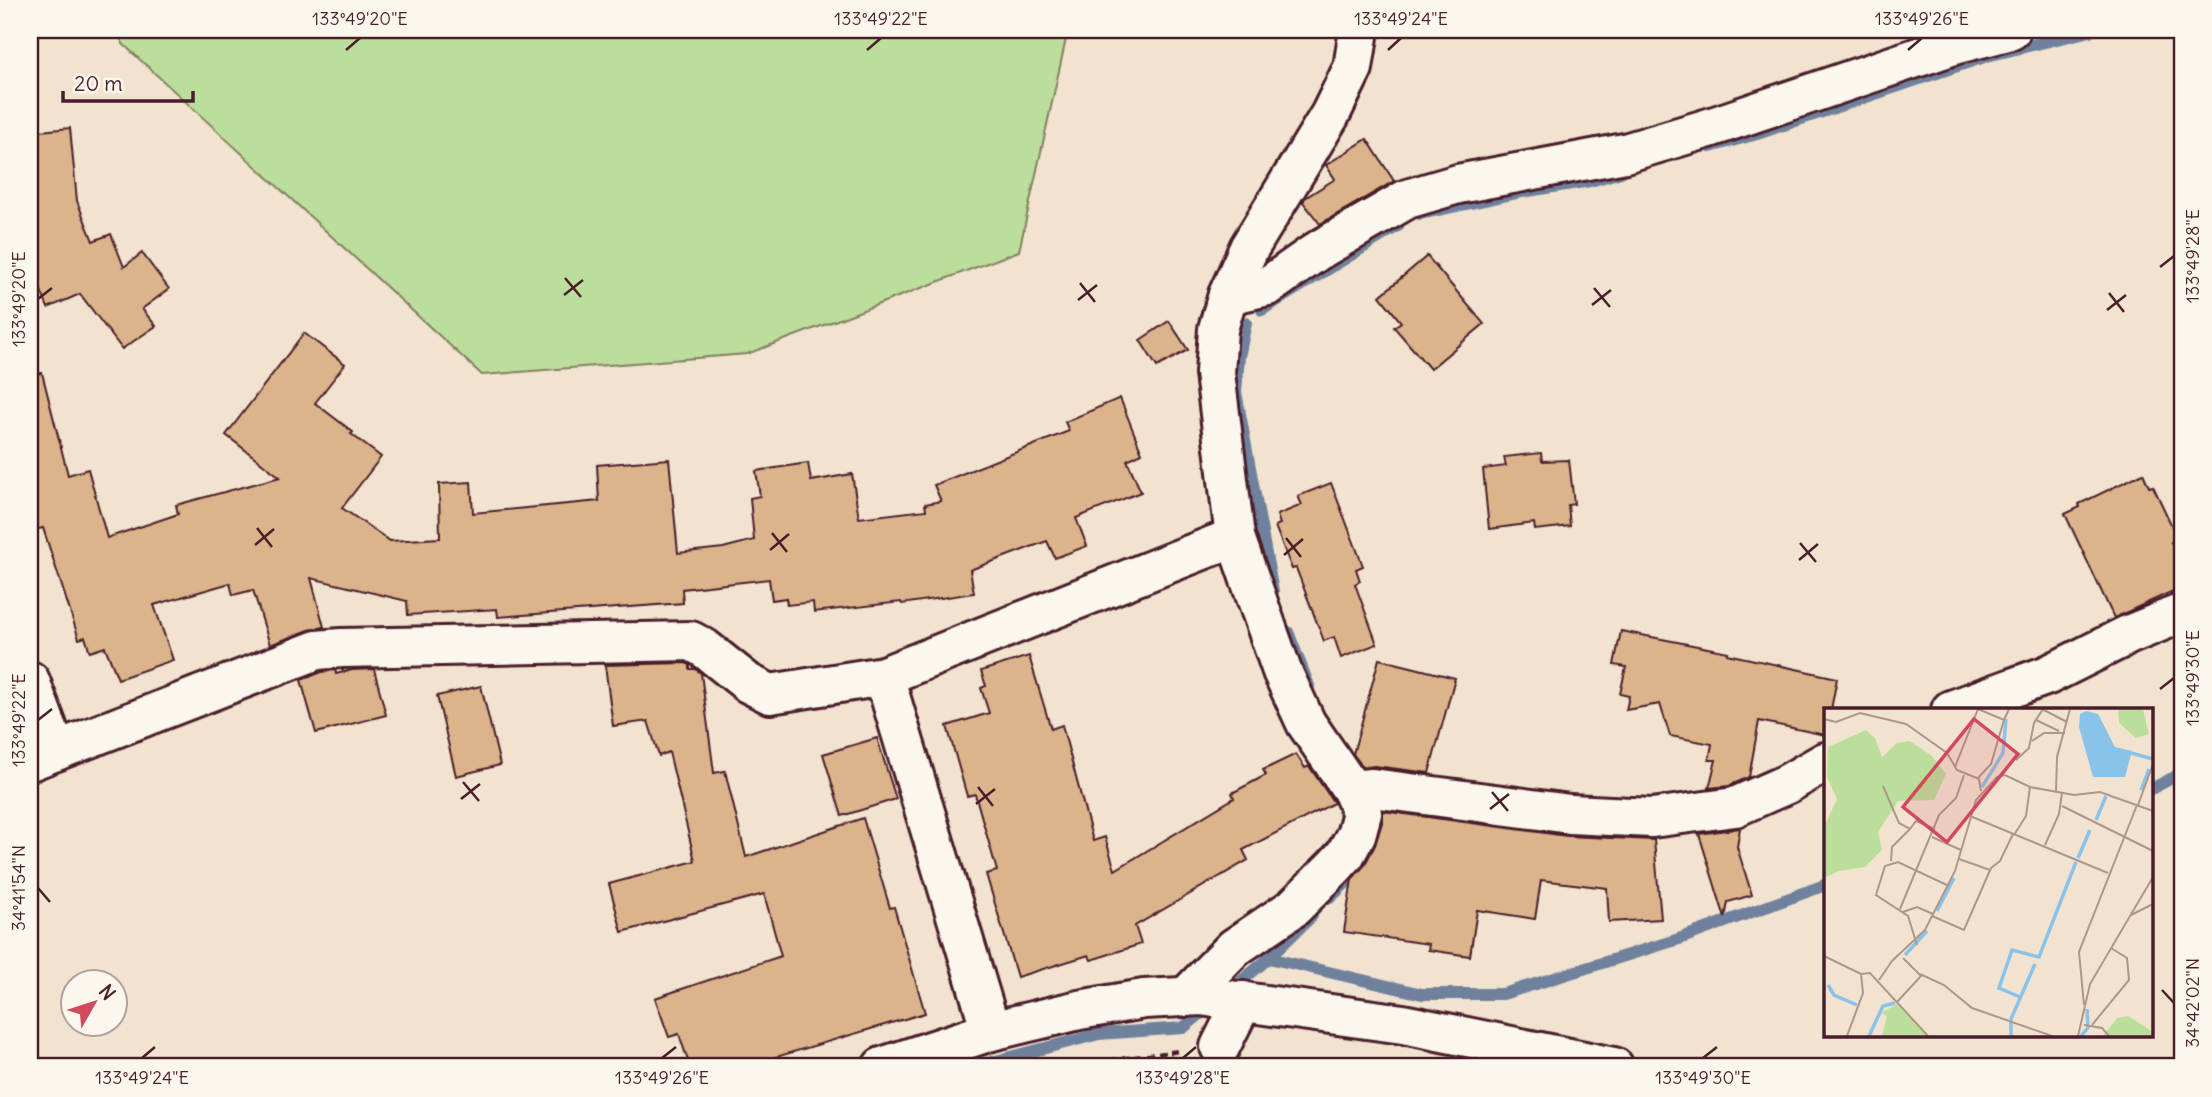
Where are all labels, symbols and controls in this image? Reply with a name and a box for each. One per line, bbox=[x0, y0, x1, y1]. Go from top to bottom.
text: 133°49'20"E bbox=[312, 7, 408, 30]
text: 133°49'22"E bbox=[834, 7, 928, 30]
text: 133°49'24"E bbox=[1354, 7, 1448, 30]
text: 133°49'26"E bbox=[1875, 7, 1969, 30]
scale bar bbox=[63, 60, 192, 104]
text: 20 m bbox=[74, 70, 123, 97]
text: 133°49'28"E bbox=[2181, 209, 2204, 303]
text: 133°49'20"E bbox=[7, 251, 30, 347]
text: 133°49'30"E bbox=[2181, 630, 2204, 726]
text: 133°49'22"E bbox=[7, 673, 30, 767]
inset map bbox=[1824, 708, 2152, 1038]
text: 34°41'54"N bbox=[7, 845, 30, 931]
text: 34°42'02"N bbox=[2181, 958, 2204, 1048]
north arrow bbox=[60, 968, 130, 1038]
text: N bbox=[94, 980, 121, 1005]
text: 133°49'24"E bbox=[95, 1066, 189, 1089]
text: 133°49'26"E bbox=[615, 1066, 709, 1089]
text: 133°49'28"E bbox=[1136, 1066, 1230, 1089]
text: 133°49'30"E bbox=[1655, 1066, 1751, 1089]

